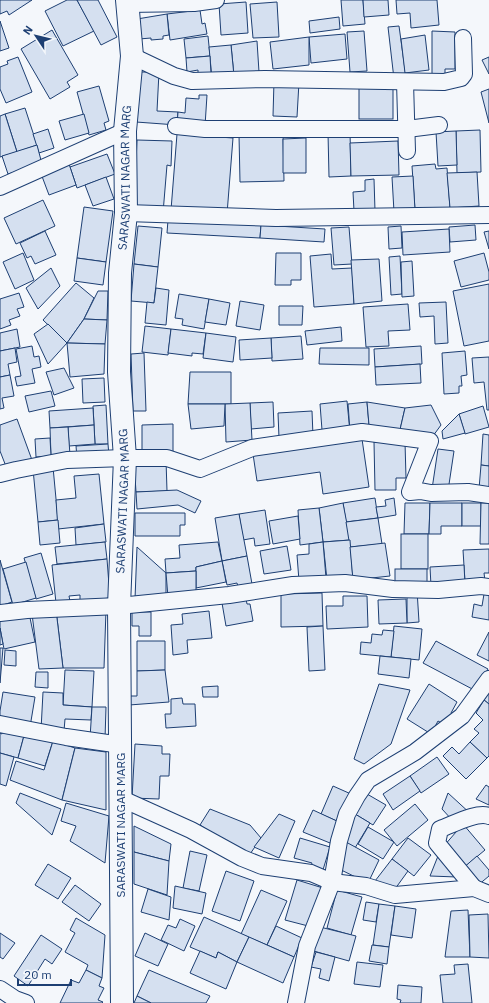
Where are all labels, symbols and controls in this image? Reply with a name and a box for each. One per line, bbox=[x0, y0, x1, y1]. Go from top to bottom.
north arrow bbox=[16, 16, 56, 56]
text: N bbox=[20, 23, 36, 38]
street label: SARASWATI NAGAR MARG bbox=[114, 104, 134, 251]
street label: SARASWATI NAGAR MARG bbox=[112, 428, 132, 574]
street label: SARASWATI NAGAR MARG bbox=[113, 753, 128, 897]
scale bar bbox=[18, 961, 71, 987]
text: 20 m bbox=[24, 967, 52, 982]

